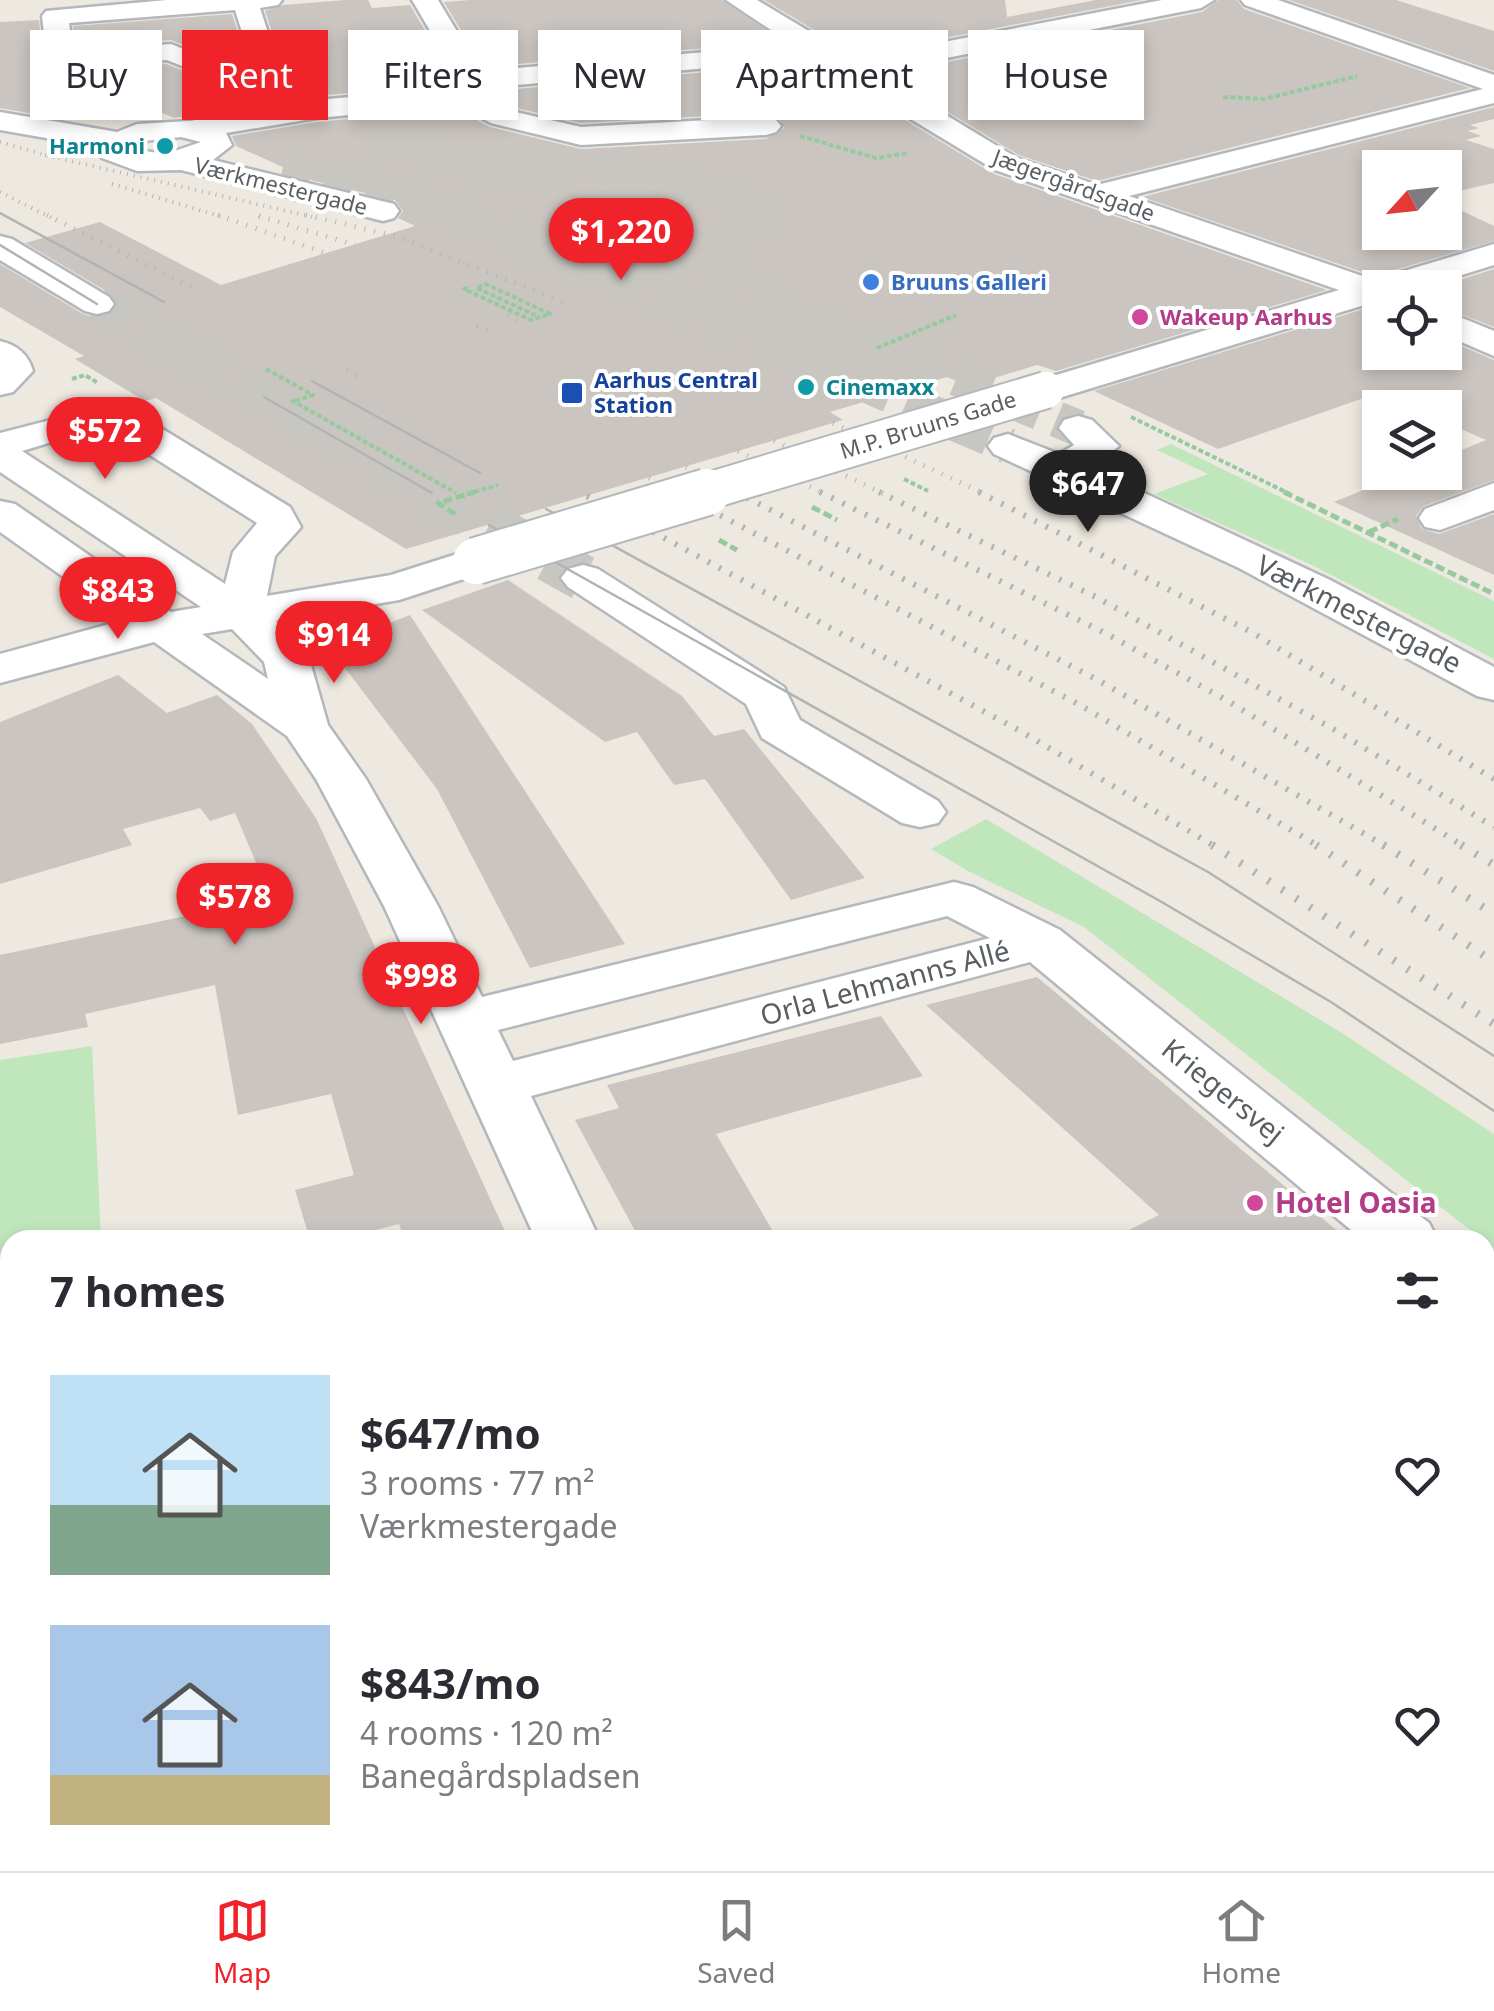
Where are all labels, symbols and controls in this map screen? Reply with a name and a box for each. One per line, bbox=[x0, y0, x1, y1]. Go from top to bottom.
chip: Buy bbox=[30, 30, 162, 120]
chip: Rent bbox=[182, 30, 328, 120]
chip: Filters bbox=[348, 30, 518, 120]
chip: New bbox=[538, 30, 681, 120]
chip: Apartment bbox=[701, 30, 948, 120]
chip: House bbox=[968, 30, 1144, 120]
place label: Harmoni bbox=[49, 130, 145, 160]
marker: Harmoni bbox=[154, 135, 176, 157]
street label: Jægergårdsgade bbox=[987, 140, 1159, 227]
street label: Værkmestergade bbox=[192, 149, 371, 221]
north arrow bbox=[1362, 150, 1462, 250]
map controls bbox=[1362, 150, 1462, 490]
pin: $1,220 bbox=[540, 198, 702, 283]
text: $1,220 bbox=[571, 209, 671, 252]
place label: Bruuns Galleri bbox=[891, 266, 1047, 296]
button: locate bbox=[1362, 270, 1462, 370]
marker: Bruuns Galleri bbox=[860, 271, 882, 293]
place label: Wakeup Aarhus bbox=[1160, 301, 1333, 331]
marker: Wakeup Aarhus bbox=[1129, 306, 1151, 328]
place label: Aarhus Central Station bbox=[594, 364, 758, 419]
place label: Cinemaxx bbox=[826, 371, 934, 401]
marker: Cinemaxx bbox=[795, 376, 817, 398]
marker: Aarhus Central Station bbox=[559, 380, 585, 406]
street label: M.P. Bruuns Gade bbox=[836, 383, 1019, 465]
button: layers bbox=[1362, 390, 1462, 490]
pin: $572 bbox=[46, 397, 164, 482]
text: $572 bbox=[68, 408, 142, 451]
pin: $647 bbox=[1029, 450, 1147, 535]
text: $647 bbox=[1051, 461, 1125, 504]
street label: Værkmestergade bbox=[1250, 545, 1469, 681]
pin: $843 bbox=[59, 557, 177, 642]
text: $843 bbox=[81, 568, 155, 611]
pin: $914 bbox=[275, 601, 393, 686]
text: $914 bbox=[297, 612, 371, 655]
pin: $578 bbox=[176, 863, 294, 948]
text: $578 bbox=[198, 874, 272, 917]
street label: Orla Lehmanns Allé bbox=[756, 930, 1014, 1034]
pin: $998 bbox=[362, 942, 480, 1027]
text: $998 bbox=[384, 953, 458, 996]
street label: Kriegersvej bbox=[1154, 1029, 1293, 1151]
place label: Hotel Oasia bbox=[1275, 1183, 1437, 1221]
marker: Hotel Oasia bbox=[1244, 1192, 1266, 1214]
text: 7 homes bbox=[50, 1262, 226, 1319]
icon: filters bbox=[1390, 1263, 1445, 1318]
text: $647/mo bbox=[360, 1404, 541, 1461]
icon: home bbox=[130, 1415, 250, 1535]
icon: heart bbox=[1390, 1448, 1445, 1503]
text: 3 rooms · 77 m² bbox=[360, 1461, 594, 1504]
text: Værkmestergade bbox=[360, 1504, 618, 1547]
text: $843/mo bbox=[360, 1654, 541, 1711]
icon: home bbox=[130, 1665, 250, 1785]
icon: heart bbox=[1390, 1698, 1445, 1753]
text: 4 rooms · 120 m² bbox=[360, 1711, 613, 1754]
text: Banegårdspladsen bbox=[360, 1754, 641, 1797]
tab: Map bbox=[213, 1893, 271, 1991]
tab: Saved bbox=[697, 1893, 775, 1991]
tab: Home bbox=[1201, 1893, 1281, 1991]

